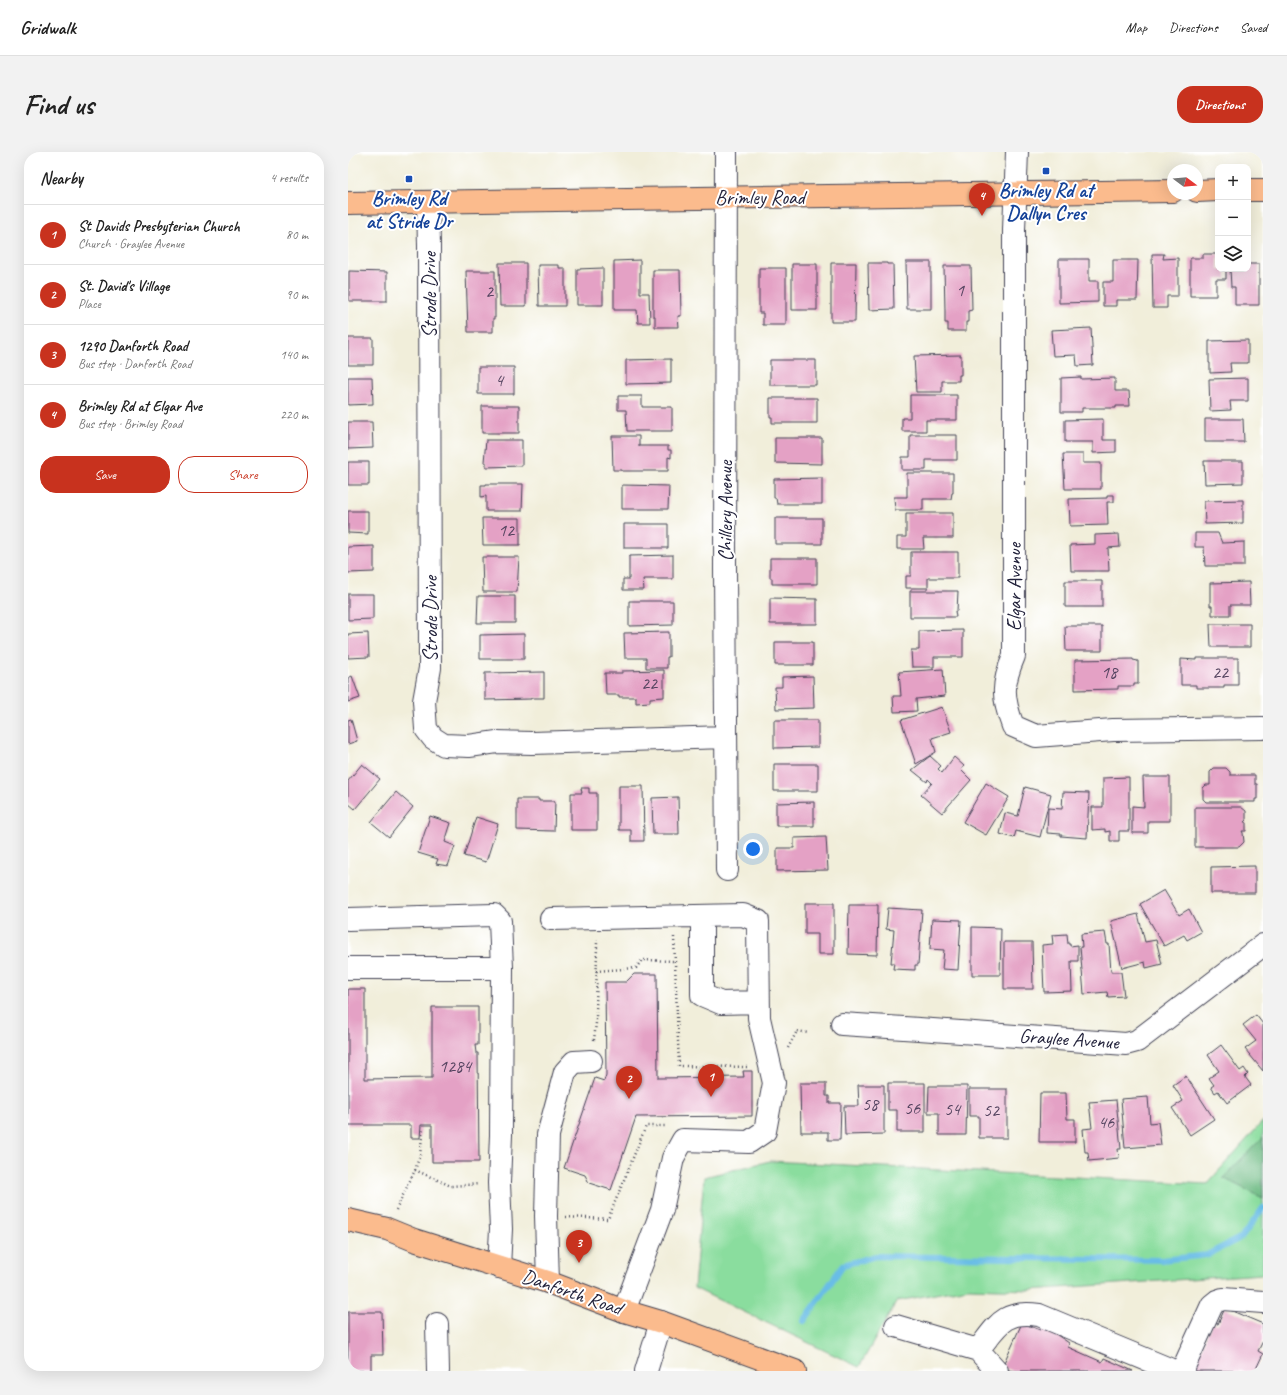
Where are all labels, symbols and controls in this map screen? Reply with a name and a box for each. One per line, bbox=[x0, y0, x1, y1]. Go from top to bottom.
text: Gridwalk bbox=[20, 16, 76, 40]
text: Map bbox=[1126, 19, 1147, 36]
text: Directions bbox=[1169, 19, 1218, 36]
text: Saved bbox=[1240, 19, 1267, 36]
button: Directions bbox=[1177, 86, 1263, 123]
text: Find us bbox=[24, 87, 94, 122]
north arrow bbox=[1167, 164, 1203, 200]
map controls bbox=[1215, 164, 1251, 272]
button: + bbox=[1215, 164, 1251, 200]
marker: Brimley Rd at Dallyn Cres bbox=[1041, 166, 1051, 176]
text: Nearby bbox=[40, 168, 83, 189]
text: 4 results bbox=[270, 170, 308, 186]
marker: Brimley Rd at Stride Dr bbox=[404, 174, 414, 184]
place label: Brimley Rd at Dallyn Cres bbox=[999, 178, 1097, 226]
pin: 4 bbox=[969, 183, 995, 216]
street label: Brimley Road bbox=[715, 185, 808, 210]
place label: Brimley Rd at Stride Dr bbox=[366, 186, 455, 234]
button: − bbox=[1215, 200, 1251, 236]
text: St Davids Presbyterian Church bbox=[78, 217, 240, 236]
text: 1 bbox=[50, 227, 56, 243]
text: 80 m bbox=[286, 227, 308, 243]
text: Church · Graylee Avenue bbox=[78, 236, 184, 252]
button: layers bbox=[1215, 236, 1251, 272]
street label: Strode Drive bbox=[417, 250, 442, 338]
text: St. David's Village bbox=[78, 277, 169, 296]
house number: 1 bbox=[956, 279, 965, 301]
house number: 2 bbox=[485, 280, 495, 302]
text: 2 bbox=[50, 287, 56, 303]
text: 90 m bbox=[286, 287, 308, 303]
text: Place bbox=[78, 296, 101, 312]
text: 1290 Danforth Road bbox=[78, 337, 188, 356]
text: 3 bbox=[50, 347, 56, 363]
text: 140 m bbox=[280, 347, 308, 363]
text: Bus stop · Danforth Road bbox=[78, 356, 192, 372]
house number: 4 bbox=[495, 369, 505, 391]
text: Brimley Rd at Elgar Ave bbox=[78, 397, 202, 416]
text: 4 bbox=[50, 407, 56, 423]
text: 220 m bbox=[280, 407, 308, 423]
text: Bus stop · Brimley Road bbox=[78, 416, 182, 432]
button: Save bbox=[40, 456, 170, 493]
button: Share bbox=[178, 456, 308, 493]
street label: Chillery Avenue bbox=[713, 459, 738, 561]
house number: 12 bbox=[498, 519, 516, 541]
street label: Elgar Avenue bbox=[1002, 542, 1027, 631]
street label: Strode Drive bbox=[418, 574, 443, 662]
house number: 18 bbox=[1101, 661, 1119, 683]
house number: 22 bbox=[1212, 661, 1230, 683]
house number: 22 bbox=[641, 672, 659, 694]
your location bbox=[743, 839, 763, 859]
street label: Graylee Avenue bbox=[1018, 1023, 1121, 1055]
house number: 1284 bbox=[439, 1055, 473, 1077]
pin: 1 bbox=[698, 1064, 724, 1097]
pin: 2 bbox=[616, 1066, 642, 1099]
house number: 58 bbox=[862, 1093, 880, 1115]
house number: 56 bbox=[904, 1097, 921, 1119]
house number: 54 bbox=[944, 1098, 962, 1120]
house number: 52 bbox=[983, 1099, 1001, 1121]
house number: 46 bbox=[1098, 1111, 1115, 1133]
pin: 3 bbox=[566, 1230, 592, 1263]
street label: Danforth Road bbox=[519, 1263, 628, 1322]

